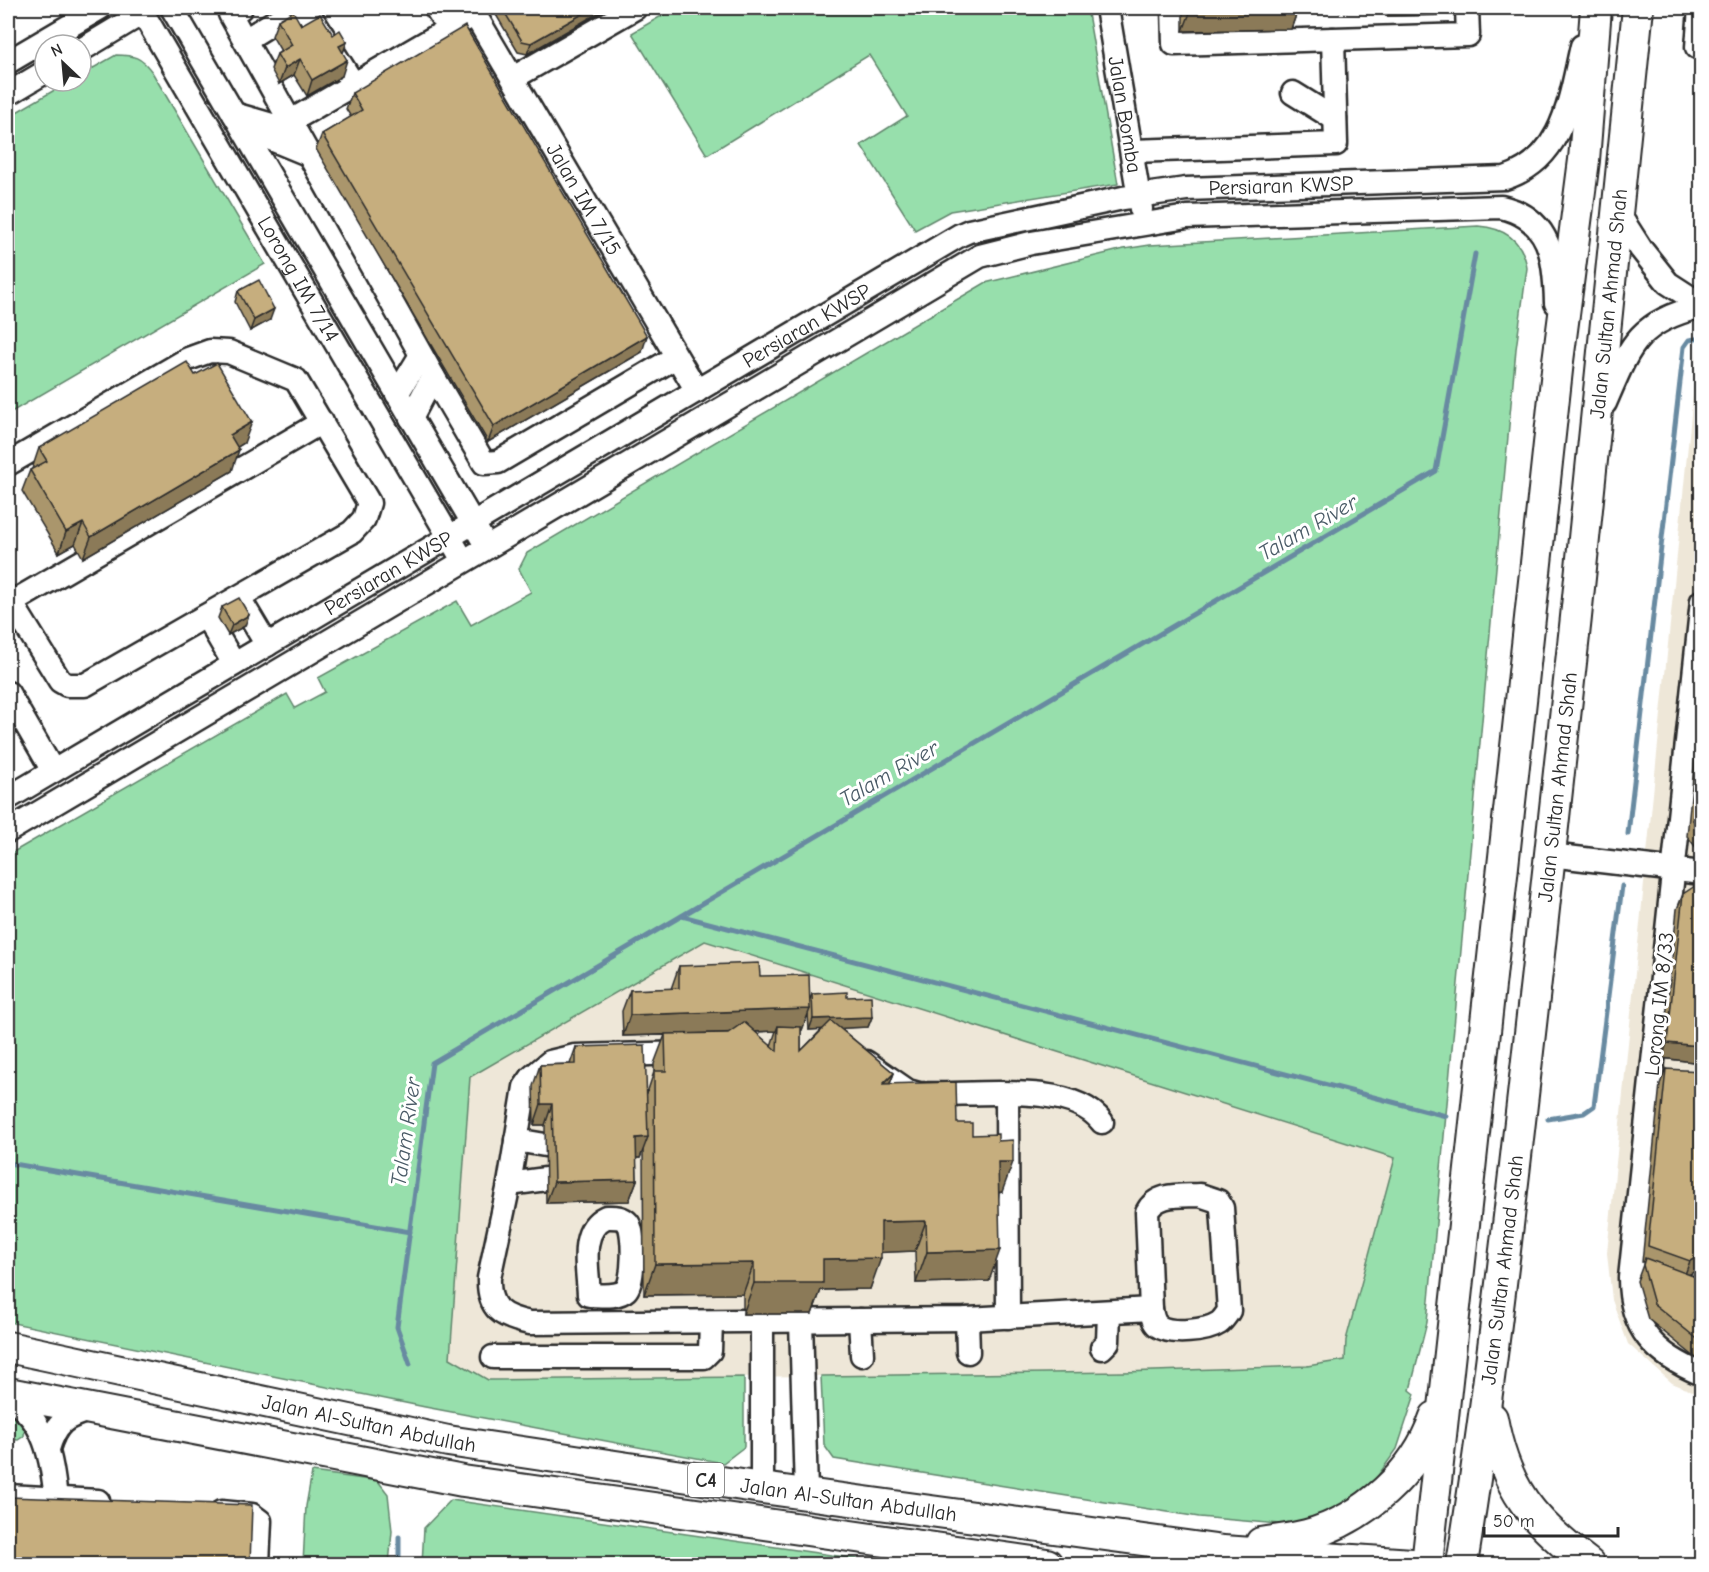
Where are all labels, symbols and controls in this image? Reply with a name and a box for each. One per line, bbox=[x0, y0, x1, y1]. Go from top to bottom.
north arrow bbox=[33, 33, 93, 93]
text: N bbox=[48, 40, 65, 61]
street label: Jalan Bomba bbox=[1103, 54, 1147, 175]
street label: Jalan IM 7/15 bbox=[541, 139, 626, 260]
street label: Persiaran KWSP bbox=[1208, 171, 1354, 200]
street label: Jalan Sultan Ahmad Shah bbox=[1585, 187, 1632, 420]
street label: Lorong IM 7/14 bbox=[253, 212, 344, 346]
street label: Persiaran KWSP bbox=[738, 278, 875, 373]
water label: Talam River bbox=[1254, 489, 1363, 567]
street label: Persiaran KWSP bbox=[320, 526, 457, 620]
street label: Jalan Sultan Ahmad Shah bbox=[1533, 671, 1582, 903]
water label: Talam River bbox=[835, 735, 944, 813]
street label: Lorong IM 8/33 bbox=[1640, 931, 1678, 1077]
water label: Talam River bbox=[385, 1075, 427, 1188]
street label: Jalan Sultan Ahmad Shah bbox=[1476, 1154, 1528, 1386]
street label: Jalan Al-Sultan Abdullah bbox=[260, 1390, 478, 1457]
road number: C4 bbox=[688, 1463, 724, 1497]
street label: Jalan Al-Sultan Abdullah bbox=[739, 1473, 959, 1527]
scale bar bbox=[1484, 1500, 1618, 1538]
text: 50 m bbox=[1493, 1511, 1535, 1532]

